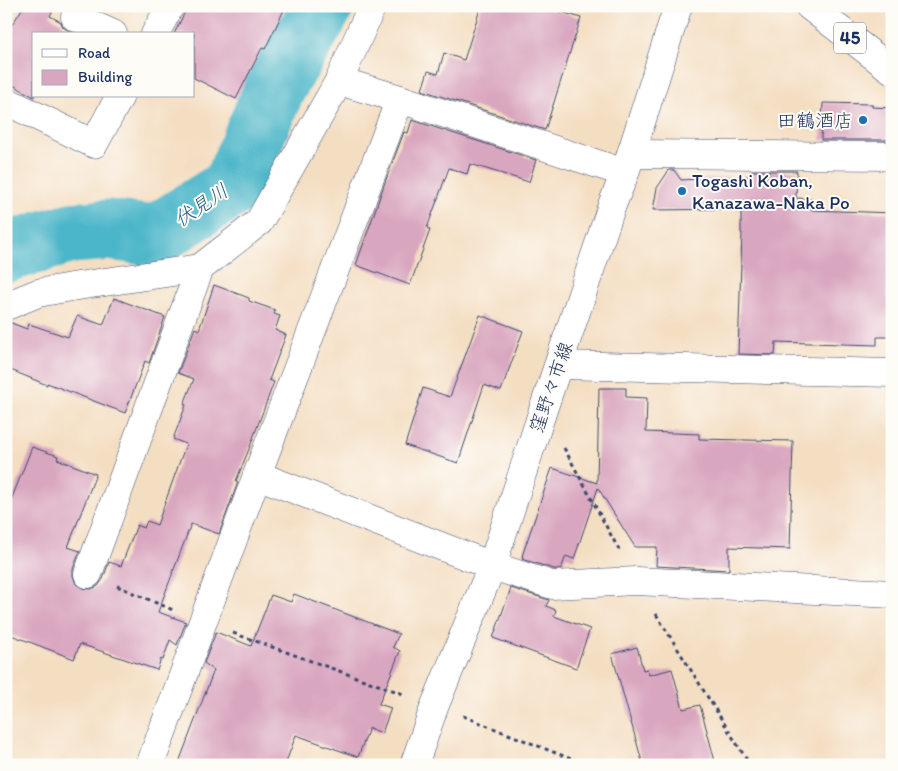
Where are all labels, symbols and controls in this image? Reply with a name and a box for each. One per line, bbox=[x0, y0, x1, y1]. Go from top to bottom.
road number: 45 bbox=[834, 22, 866, 54]
legend bbox=[32, 32, 195, 98]
text: Road bbox=[78, 44, 111, 62]
text: Building bbox=[78, 68, 132, 86]
place label: 田鶴酒店 bbox=[777, 109, 853, 132]
marker: 田鶴酒店 bbox=[857, 114, 869, 126]
place label: Togashi Koban, Kanazawa-Naka Po bbox=[692, 169, 850, 214]
water label: 伏見川 bbox=[169, 178, 233, 232]
marker: Togashi Koban, Kanazawa-Naka Po bbox=[676, 185, 688, 197]
street label: 窪野々市線 bbox=[525, 338, 577, 436]

